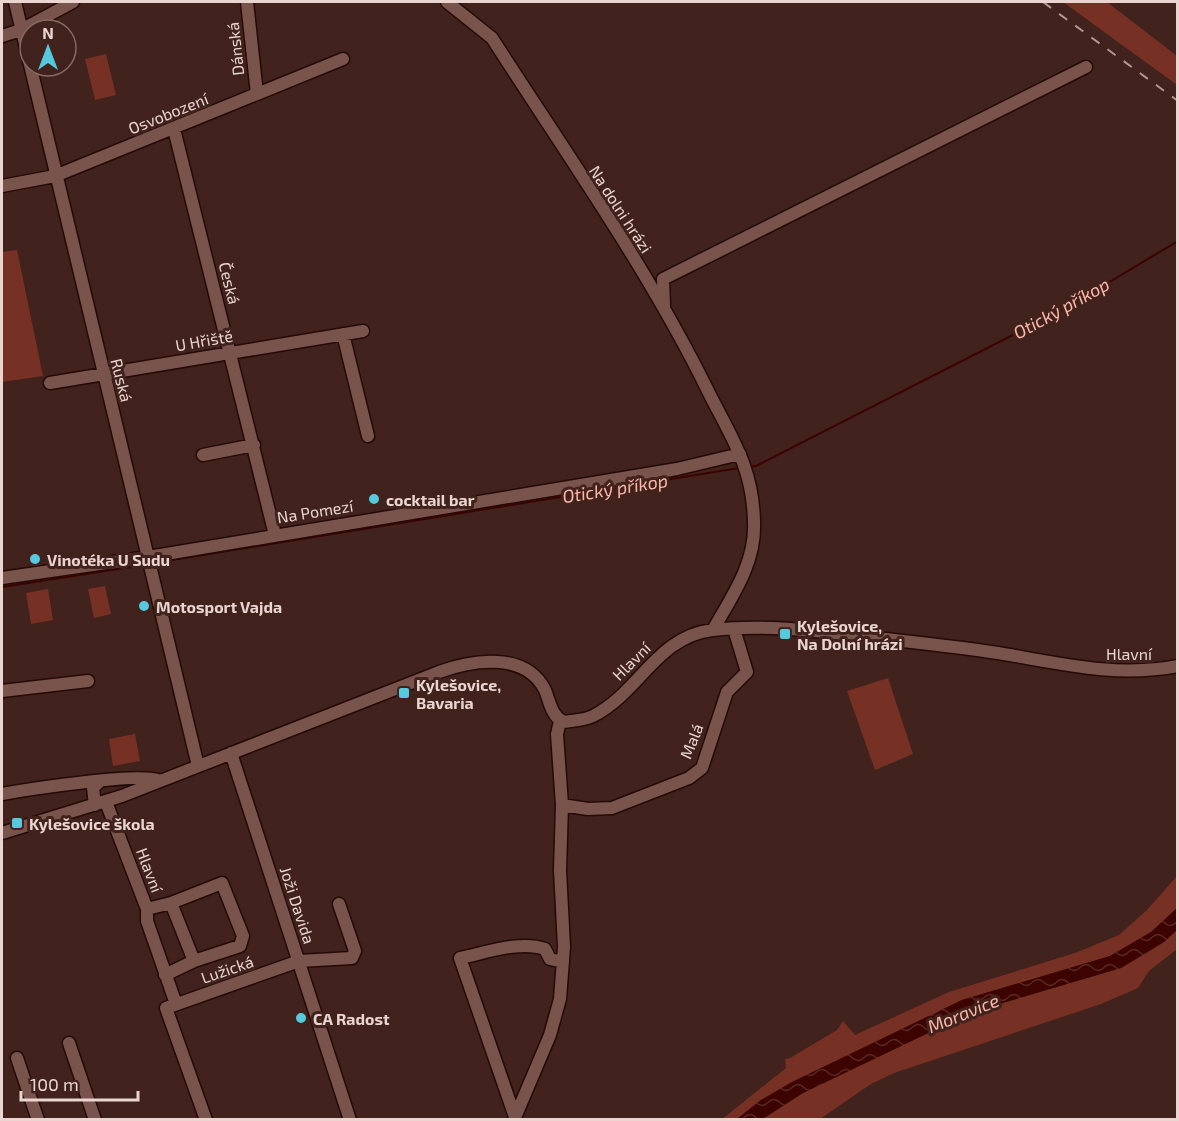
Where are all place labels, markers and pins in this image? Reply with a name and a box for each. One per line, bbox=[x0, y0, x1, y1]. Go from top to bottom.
place label: cocktail bar bbox=[386, 490, 475, 509]
marker: cocktail bar bbox=[367, 492, 381, 506]
place label: Vinotéka U Sudu bbox=[47, 550, 170, 569]
marker: Vinotéka U Sudu bbox=[28, 552, 42, 566]
place label: Motosport Vajda bbox=[156, 597, 282, 616]
marker: Motosport Vajda bbox=[137, 599, 151, 613]
place label: Kylešovice, Na Dolní hrázi bbox=[797, 616, 903, 653]
marker: Kylešovice, Na Dolní hrázi bbox=[778, 627, 792, 641]
place label: Kylešovice, Bavaria bbox=[416, 675, 501, 712]
marker: Kylešovice, Bavaria bbox=[397, 686, 411, 700]
place label: Kylešovice škola bbox=[29, 814, 155, 834]
marker: Kylešovice škola bbox=[10, 816, 24, 830]
place label: CA Radost bbox=[313, 1009, 390, 1028]
marker: CA Radost bbox=[294, 1011, 308, 1025]

